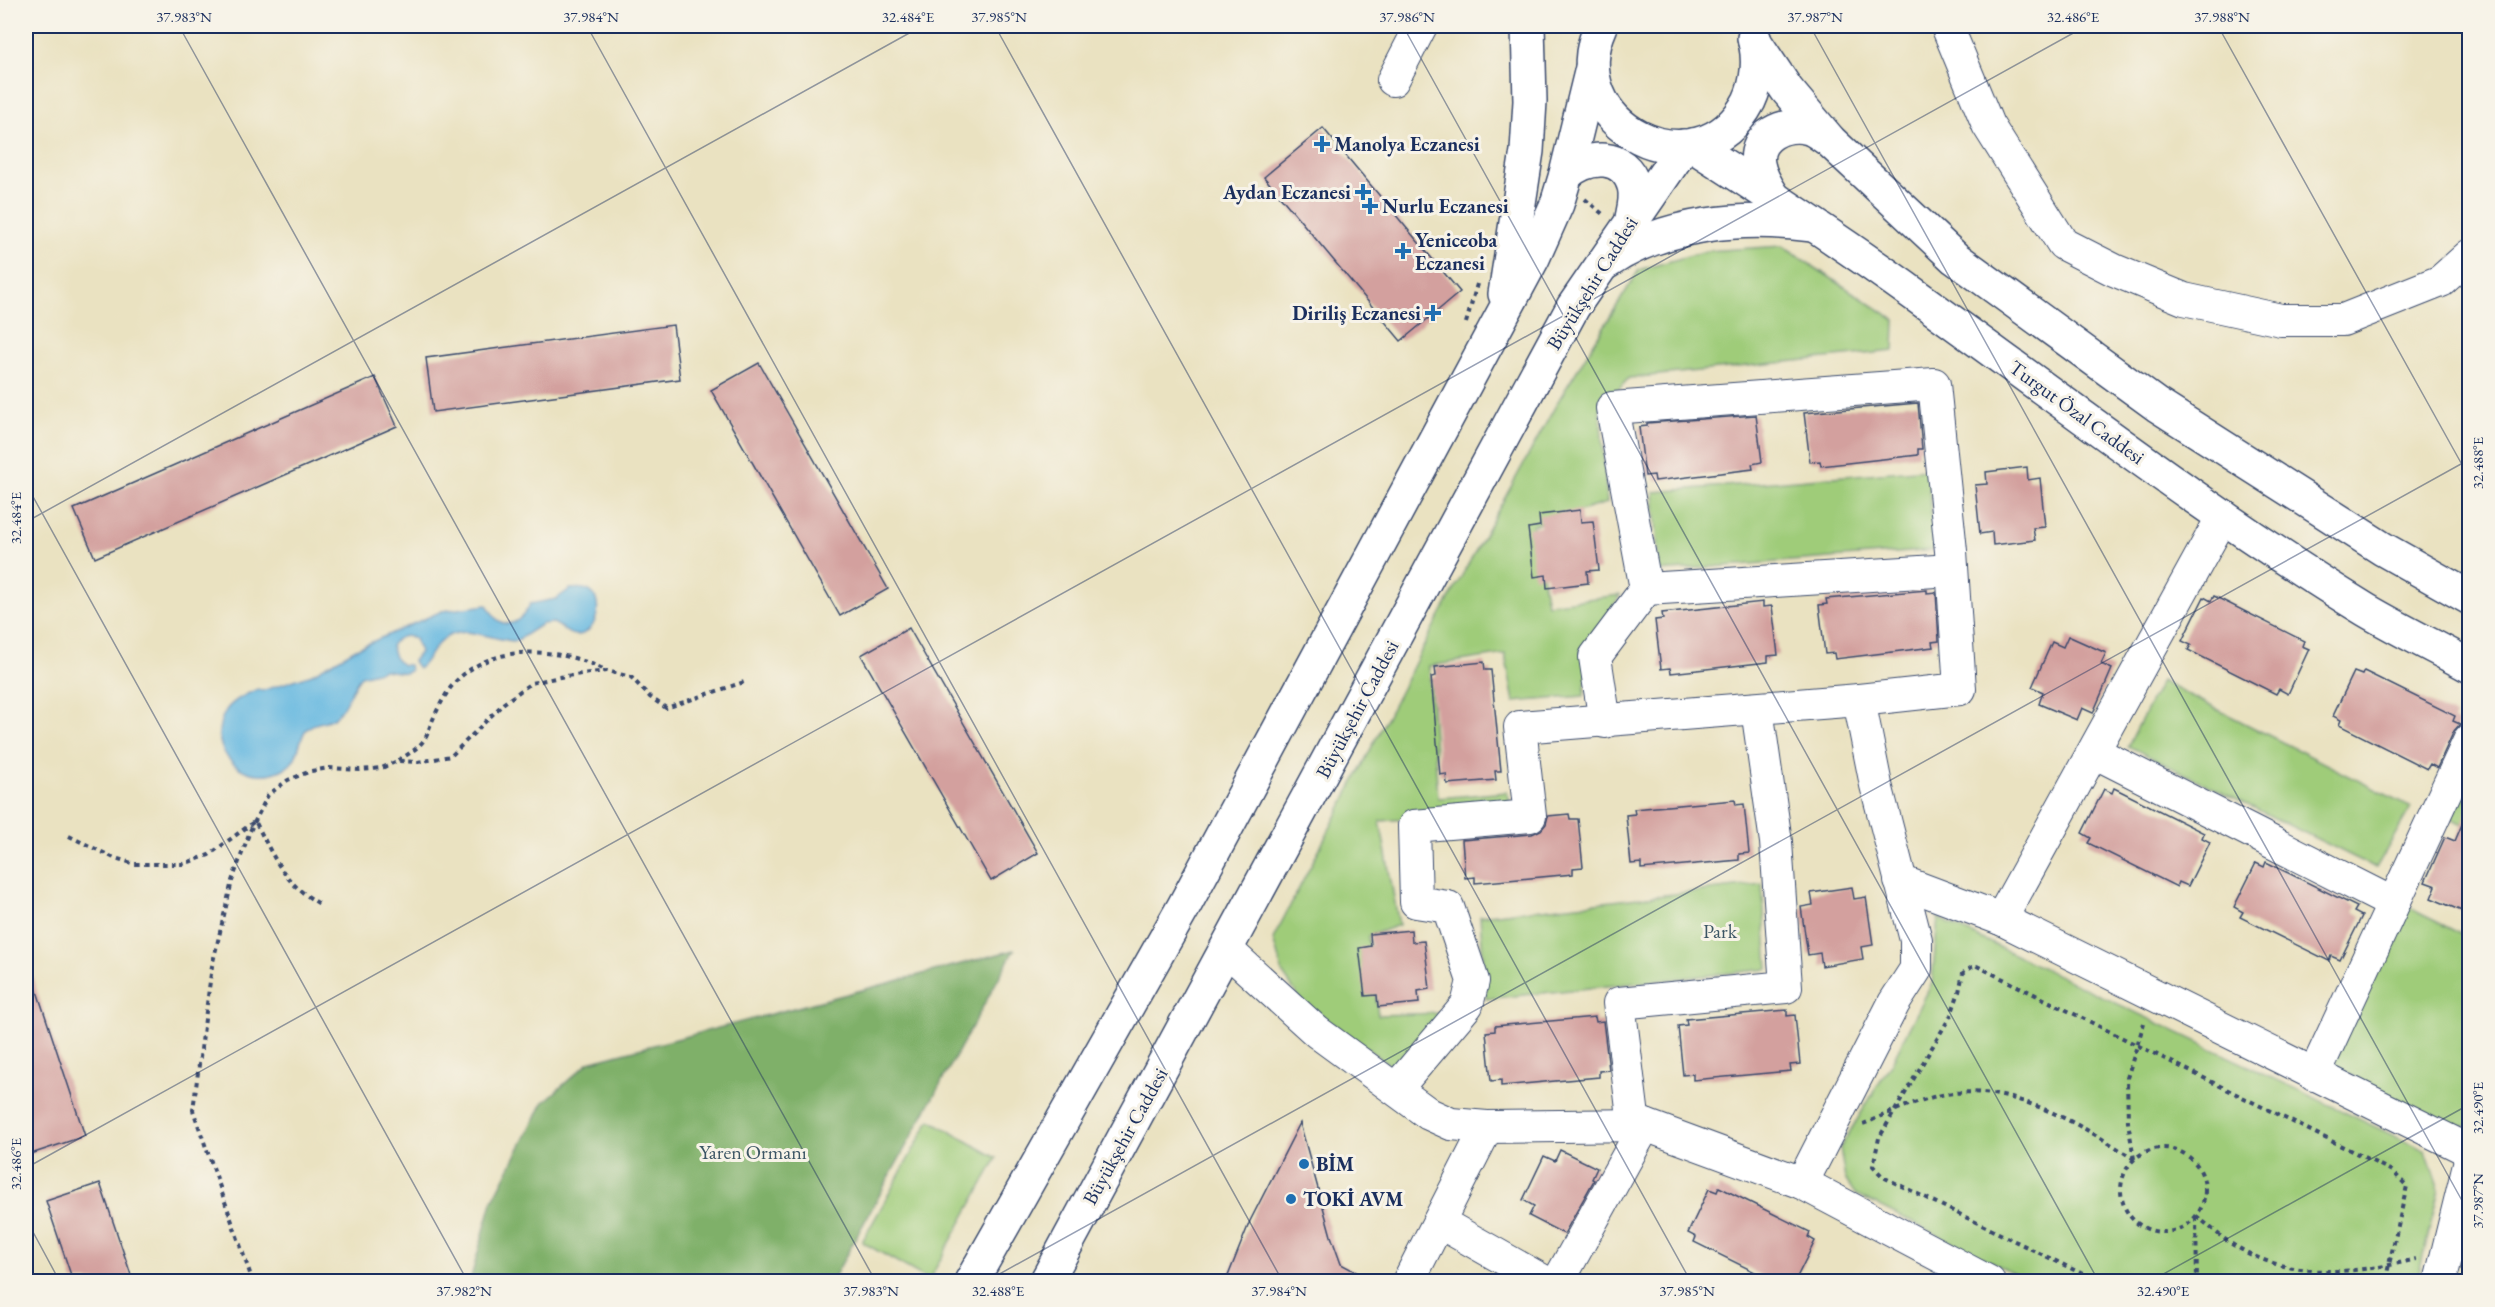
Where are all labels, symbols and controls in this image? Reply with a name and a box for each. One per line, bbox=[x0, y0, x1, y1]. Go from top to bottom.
text: 37.983°N bbox=[156, 7, 212, 26]
text: 37.984°N bbox=[563, 7, 619, 26]
text: 32.484°E bbox=[882, 7, 935, 26]
text: 37.985°N bbox=[971, 7, 1027, 26]
text: 37.986°N bbox=[1379, 7, 1435, 26]
text: 37.987°N bbox=[1787, 7, 1843, 26]
text: 32.486°E bbox=[2047, 7, 2100, 26]
text: 37.988°N bbox=[2194, 7, 2250, 26]
place label: Manolya Eczanesi bbox=[1334, 131, 1480, 157]
marker: Manolya Eczanesi bbox=[1315, 137, 1329, 151]
place label: Aydan Eczanesi bbox=[1222, 179, 1351, 205]
marker: Aydan Eczanesi bbox=[1356, 185, 1370, 199]
place label: Nurlu Eczanesi bbox=[1382, 193, 1509, 219]
marker: Nurlu Eczanesi bbox=[1363, 199, 1377, 213]
street label: Büyükşehir Caddesi bbox=[1541, 211, 1644, 355]
place label: Yeniceoba Eczanesi bbox=[1415, 227, 1497, 276]
marker: Yeniceoba Eczanesi bbox=[1396, 244, 1410, 258]
place label: Diriliş Eczanesi bbox=[1292, 300, 1421, 326]
marker: Diriliş Eczanesi bbox=[1426, 306, 1440, 320]
street label: Turgut Özal Caddesi bbox=[2004, 354, 2150, 470]
text: 32.488°E bbox=[2468, 436, 2487, 489]
text: 32.484°E bbox=[6, 491, 25, 544]
street label: Büyükşehir Caddesi bbox=[1310, 635, 1404, 783]
park label: Park bbox=[1703, 918, 1738, 944]
street label: Büyükşehir Caddesi bbox=[1077, 1063, 1173, 1209]
text: 32.490°E bbox=[2468, 1081, 2487, 1134]
text: 32.486°E bbox=[6, 1137, 25, 1190]
park label: Yaren Ormanı bbox=[699, 1139, 807, 1165]
place label: BİM bbox=[1316, 1151, 1354, 1177]
marker: BİM bbox=[1297, 1157, 1311, 1171]
text: 37.987°N bbox=[2468, 1173, 2487, 1229]
place label: TOKİ AVM bbox=[1303, 1186, 1403, 1212]
marker: TOKİ AVM bbox=[1284, 1192, 1298, 1206]
text: 37.982°N bbox=[436, 1281, 492, 1300]
text: 37.983°N bbox=[843, 1281, 899, 1300]
text: 32.488°E bbox=[972, 1281, 1025, 1300]
text: 37.984°N bbox=[1251, 1281, 1307, 1300]
text: 37.985°N bbox=[1659, 1281, 1715, 1300]
text: 32.490°E bbox=[2137, 1281, 2190, 1300]

